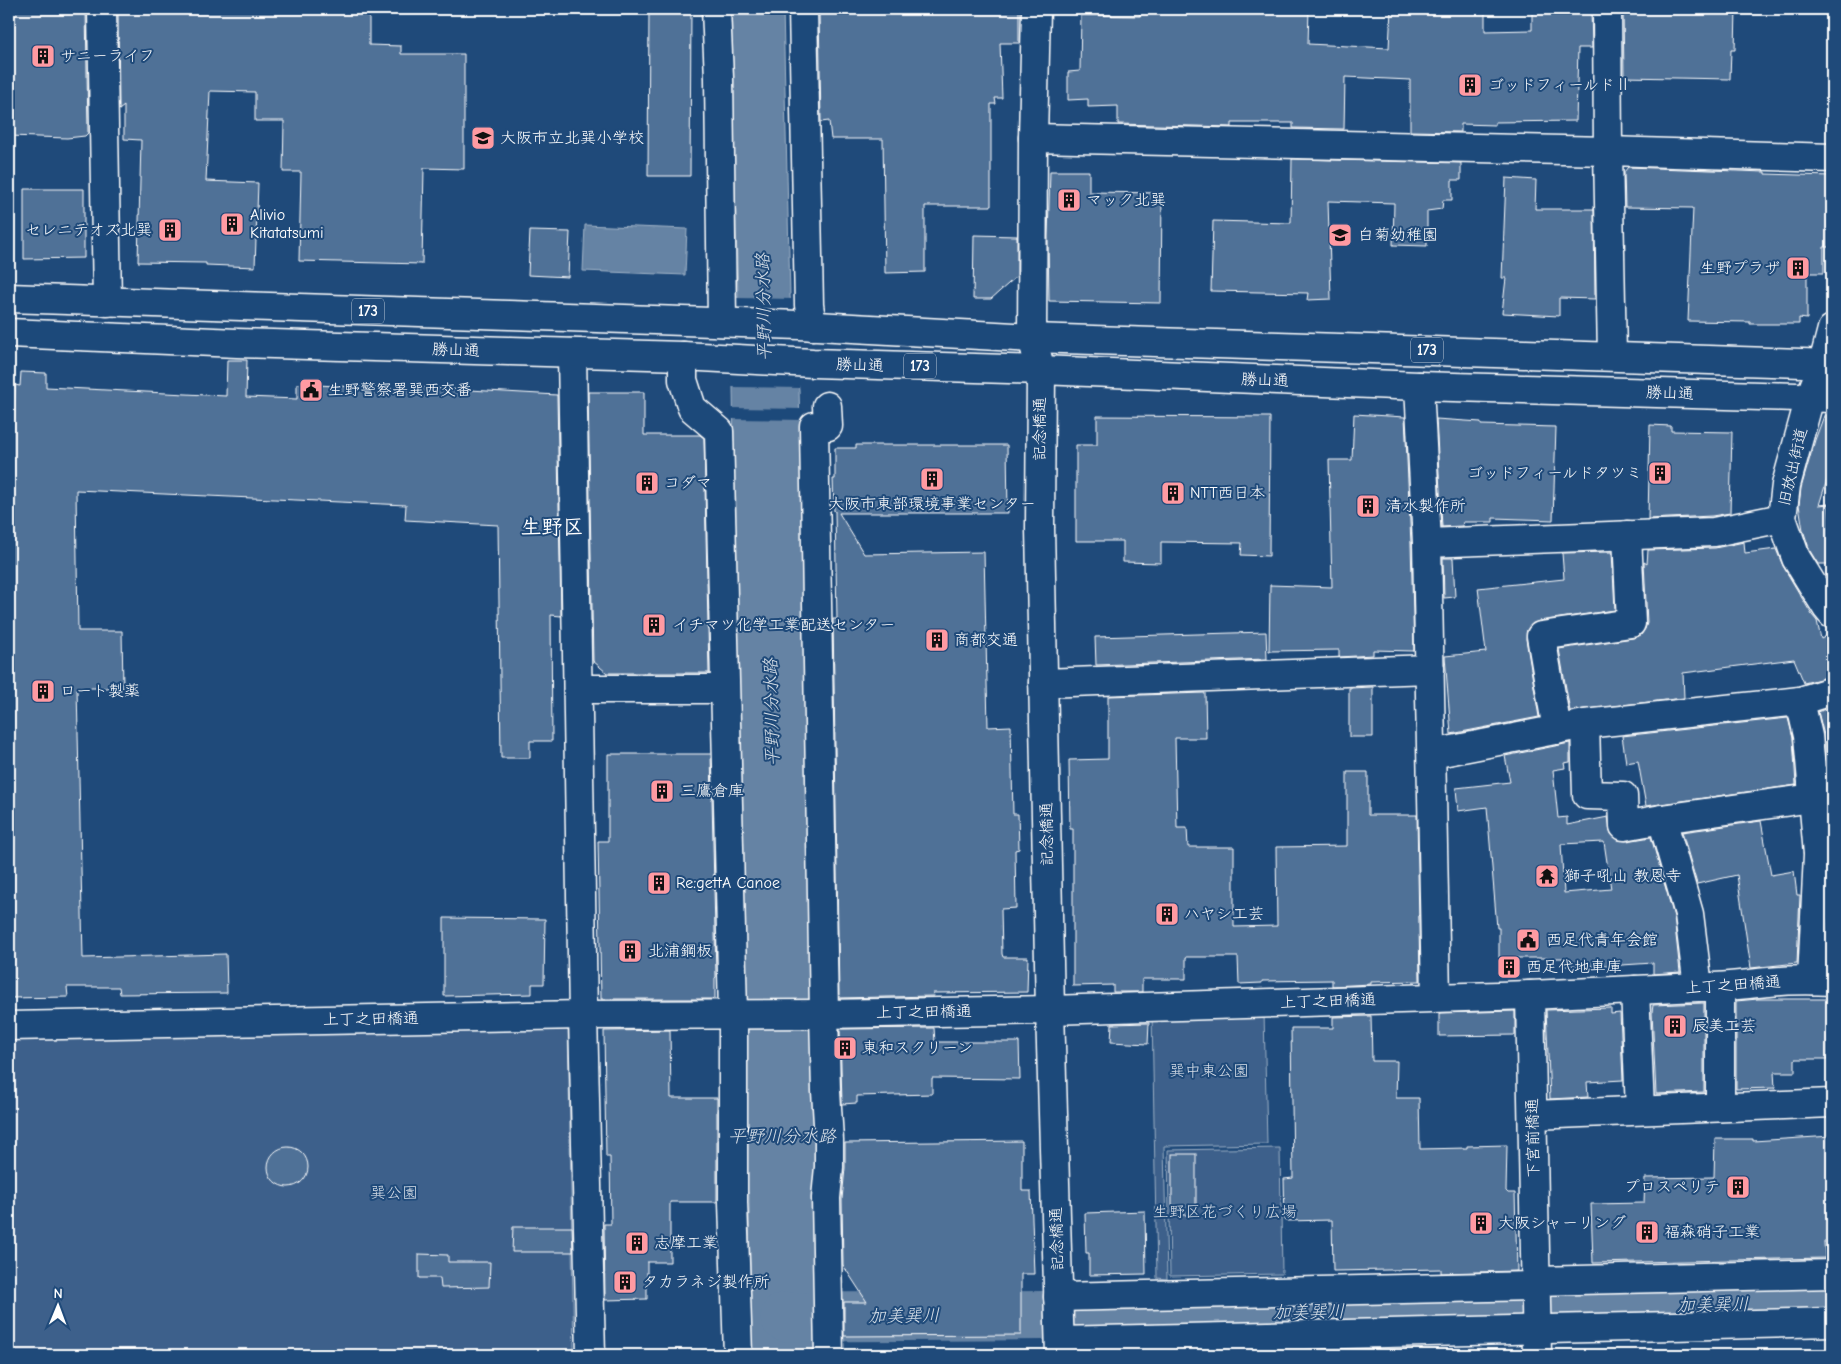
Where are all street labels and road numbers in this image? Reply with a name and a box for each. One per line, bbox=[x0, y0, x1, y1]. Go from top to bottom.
road number: 173 bbox=[352, 298, 384, 324]
road number: 173 bbox=[1411, 338, 1443, 362]
street label: 勝山通 bbox=[432, 340, 480, 360]
road number: 173 bbox=[904, 354, 936, 378]
street label: 勝山通 bbox=[836, 355, 884, 375]
street label: 勝山通 bbox=[1241, 370, 1289, 390]
street label: 勝山通 bbox=[1646, 383, 1694, 403]
street label: 記念橋通 bbox=[1031, 397, 1049, 461]
street label: 旧放出街道 bbox=[1775, 426, 1811, 508]
street label: 記念橋通 bbox=[1037, 802, 1057, 866]
street label: 上丁之田橋通 bbox=[1684, 973, 1782, 997]
street label: 上丁之田橋通 bbox=[1280, 990, 1376, 1012]
street label: 上丁之田橋通 bbox=[876, 1002, 972, 1022]
street label: 上丁之田橋通 bbox=[323, 1009, 419, 1029]
street label: 下宮前橋通 bbox=[1523, 1098, 1543, 1178]
street label: 記念橋通 bbox=[1047, 1207, 1067, 1271]

